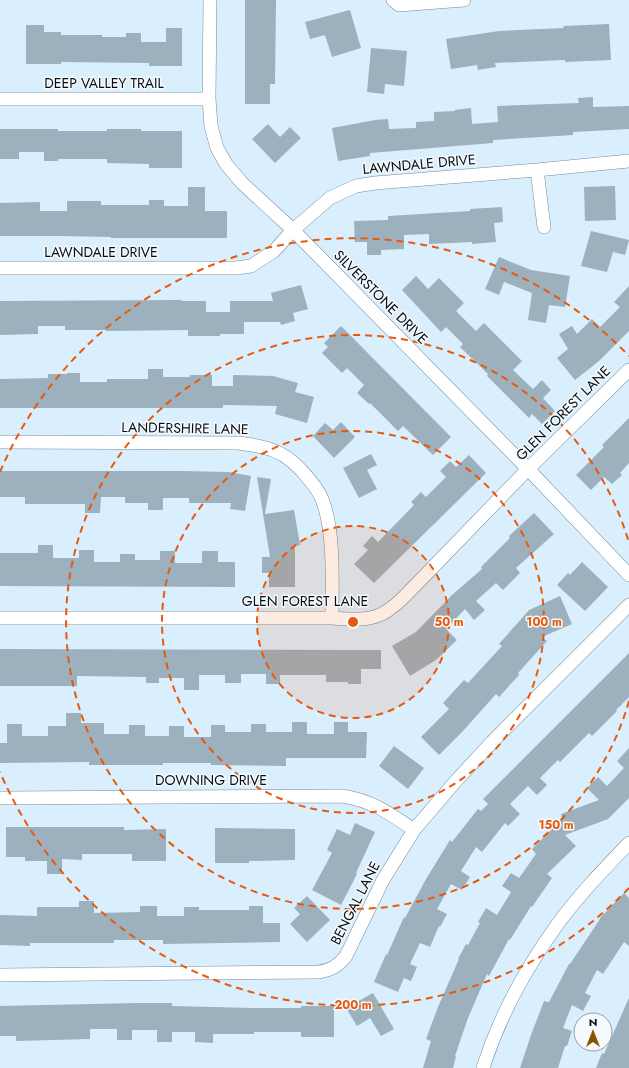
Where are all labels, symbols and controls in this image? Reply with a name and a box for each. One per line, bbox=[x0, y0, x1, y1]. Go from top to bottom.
street label: DEEP VALLEY TRAIL bbox=[44, 73, 164, 93]
street label: LAWNDALE DRIVE bbox=[362, 149, 476, 179]
street label: LAWNDALE DRIVE bbox=[44, 242, 158, 262]
street label: SILVERSTONE DRIVE bbox=[329, 245, 433, 349]
street label: GLEN FOREST LANE bbox=[511, 361, 615, 465]
street label: LANDERSHIRE LANE bbox=[121, 417, 249, 439]
street label: GLEN FOREST LANE bbox=[242, 591, 368, 611]
text: 50 m bbox=[434, 613, 464, 631]
text: 100 m bbox=[526, 613, 562, 631]
centre of rings bbox=[346, 615, 360, 629]
street label: DOWNING DRIVE bbox=[155, 770, 267, 790]
text: 150 m bbox=[538, 816, 574, 834]
street label: BENGAL LANE bbox=[325, 858, 385, 948]
text: 200 m bbox=[334, 996, 372, 1014]
north arrow bbox=[573, 1012, 613, 1052]
text: N bbox=[589, 1014, 597, 1030]

